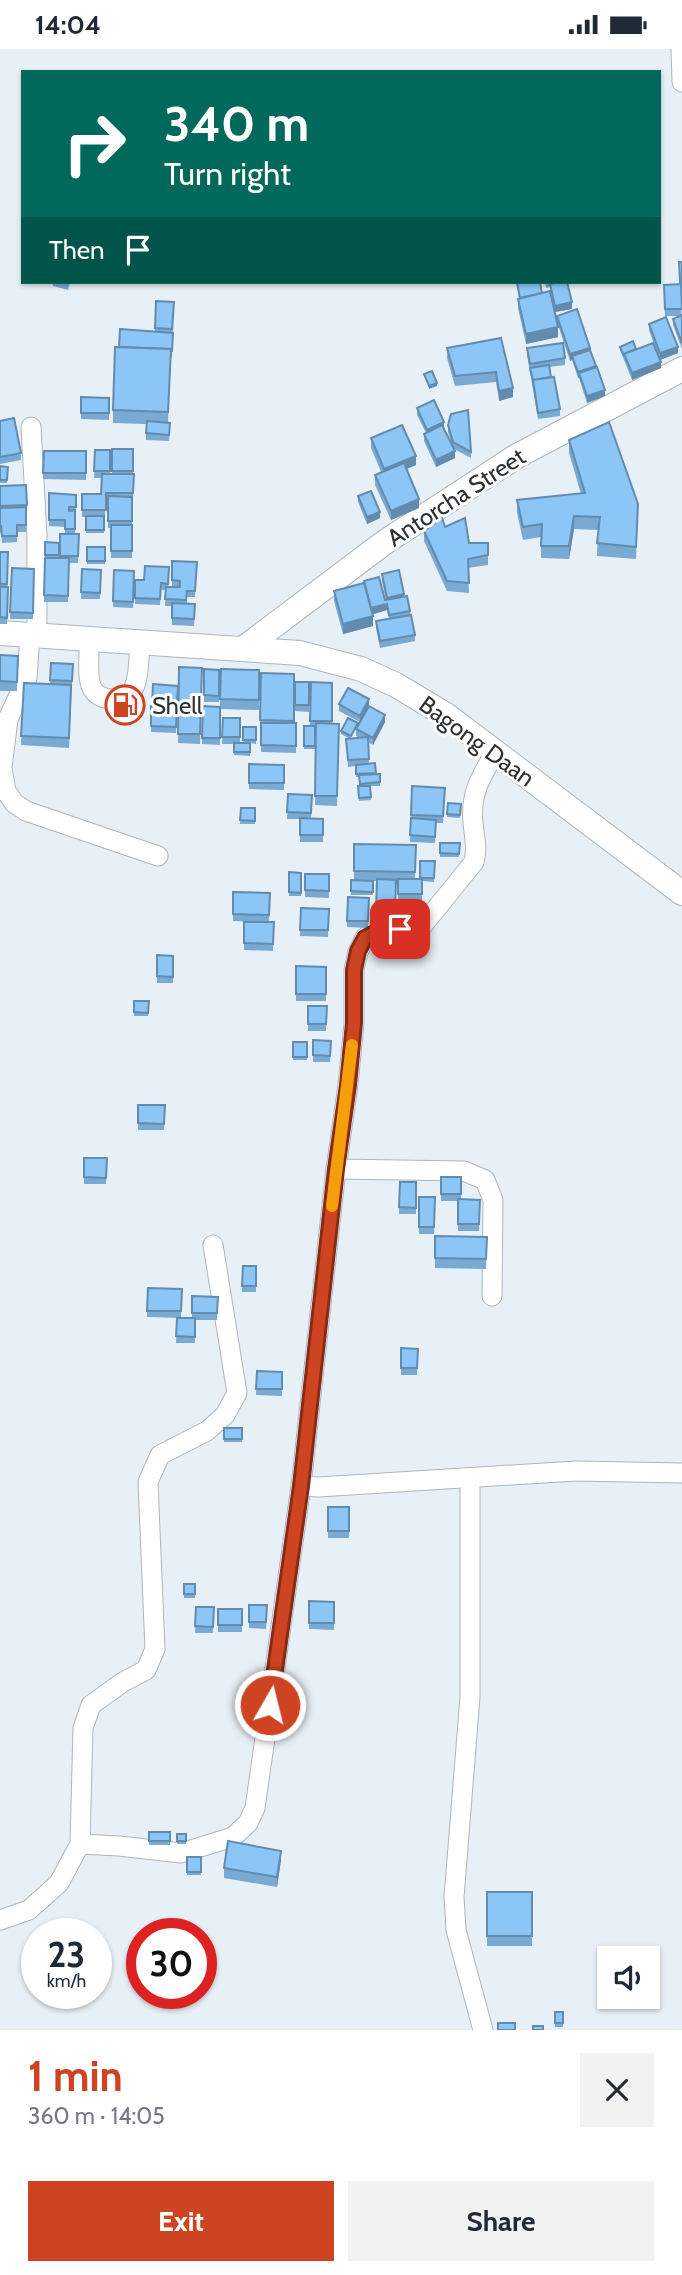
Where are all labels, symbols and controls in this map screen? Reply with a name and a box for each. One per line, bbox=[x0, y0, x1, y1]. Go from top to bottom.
text: 14:04 bbox=[35, 9, 101, 41]
text: 340 m bbox=[164, 94, 309, 153]
icon: right bbox=[49, 98, 140, 189]
text: Turn right bbox=[164, 154, 291, 193]
icon: arrive bbox=[119, 231, 157, 269]
text: Then bbox=[49, 234, 105, 266]
street label: Antorcha Street bbox=[381, 442, 531, 552]
fuel station icon: Shell bbox=[104, 684, 146, 726]
street label: Bagong Daan bbox=[414, 689, 540, 793]
place label: Shell bbox=[152, 691, 203, 720]
pin bbox=[370, 899, 430, 959]
icon: arrive bbox=[381, 910, 419, 948]
position arrow bbox=[233, 1668, 307, 1742]
speed limit sign: 30 bbox=[126, 1918, 217, 2009]
text: 23 bbox=[48, 1933, 85, 1976]
map controls bbox=[597, 1946, 660, 2009]
button: sound bbox=[597, 1946, 660, 2009]
text: km/h bbox=[47, 1970, 86, 1992]
text: 1 min bbox=[28, 2050, 123, 2102]
button: close bbox=[580, 2053, 654, 2127]
text: 360 m · 14:05 bbox=[28, 2102, 165, 2130]
button: Exit bbox=[28, 2181, 334, 2261]
button: Share bbox=[348, 2181, 654, 2261]

